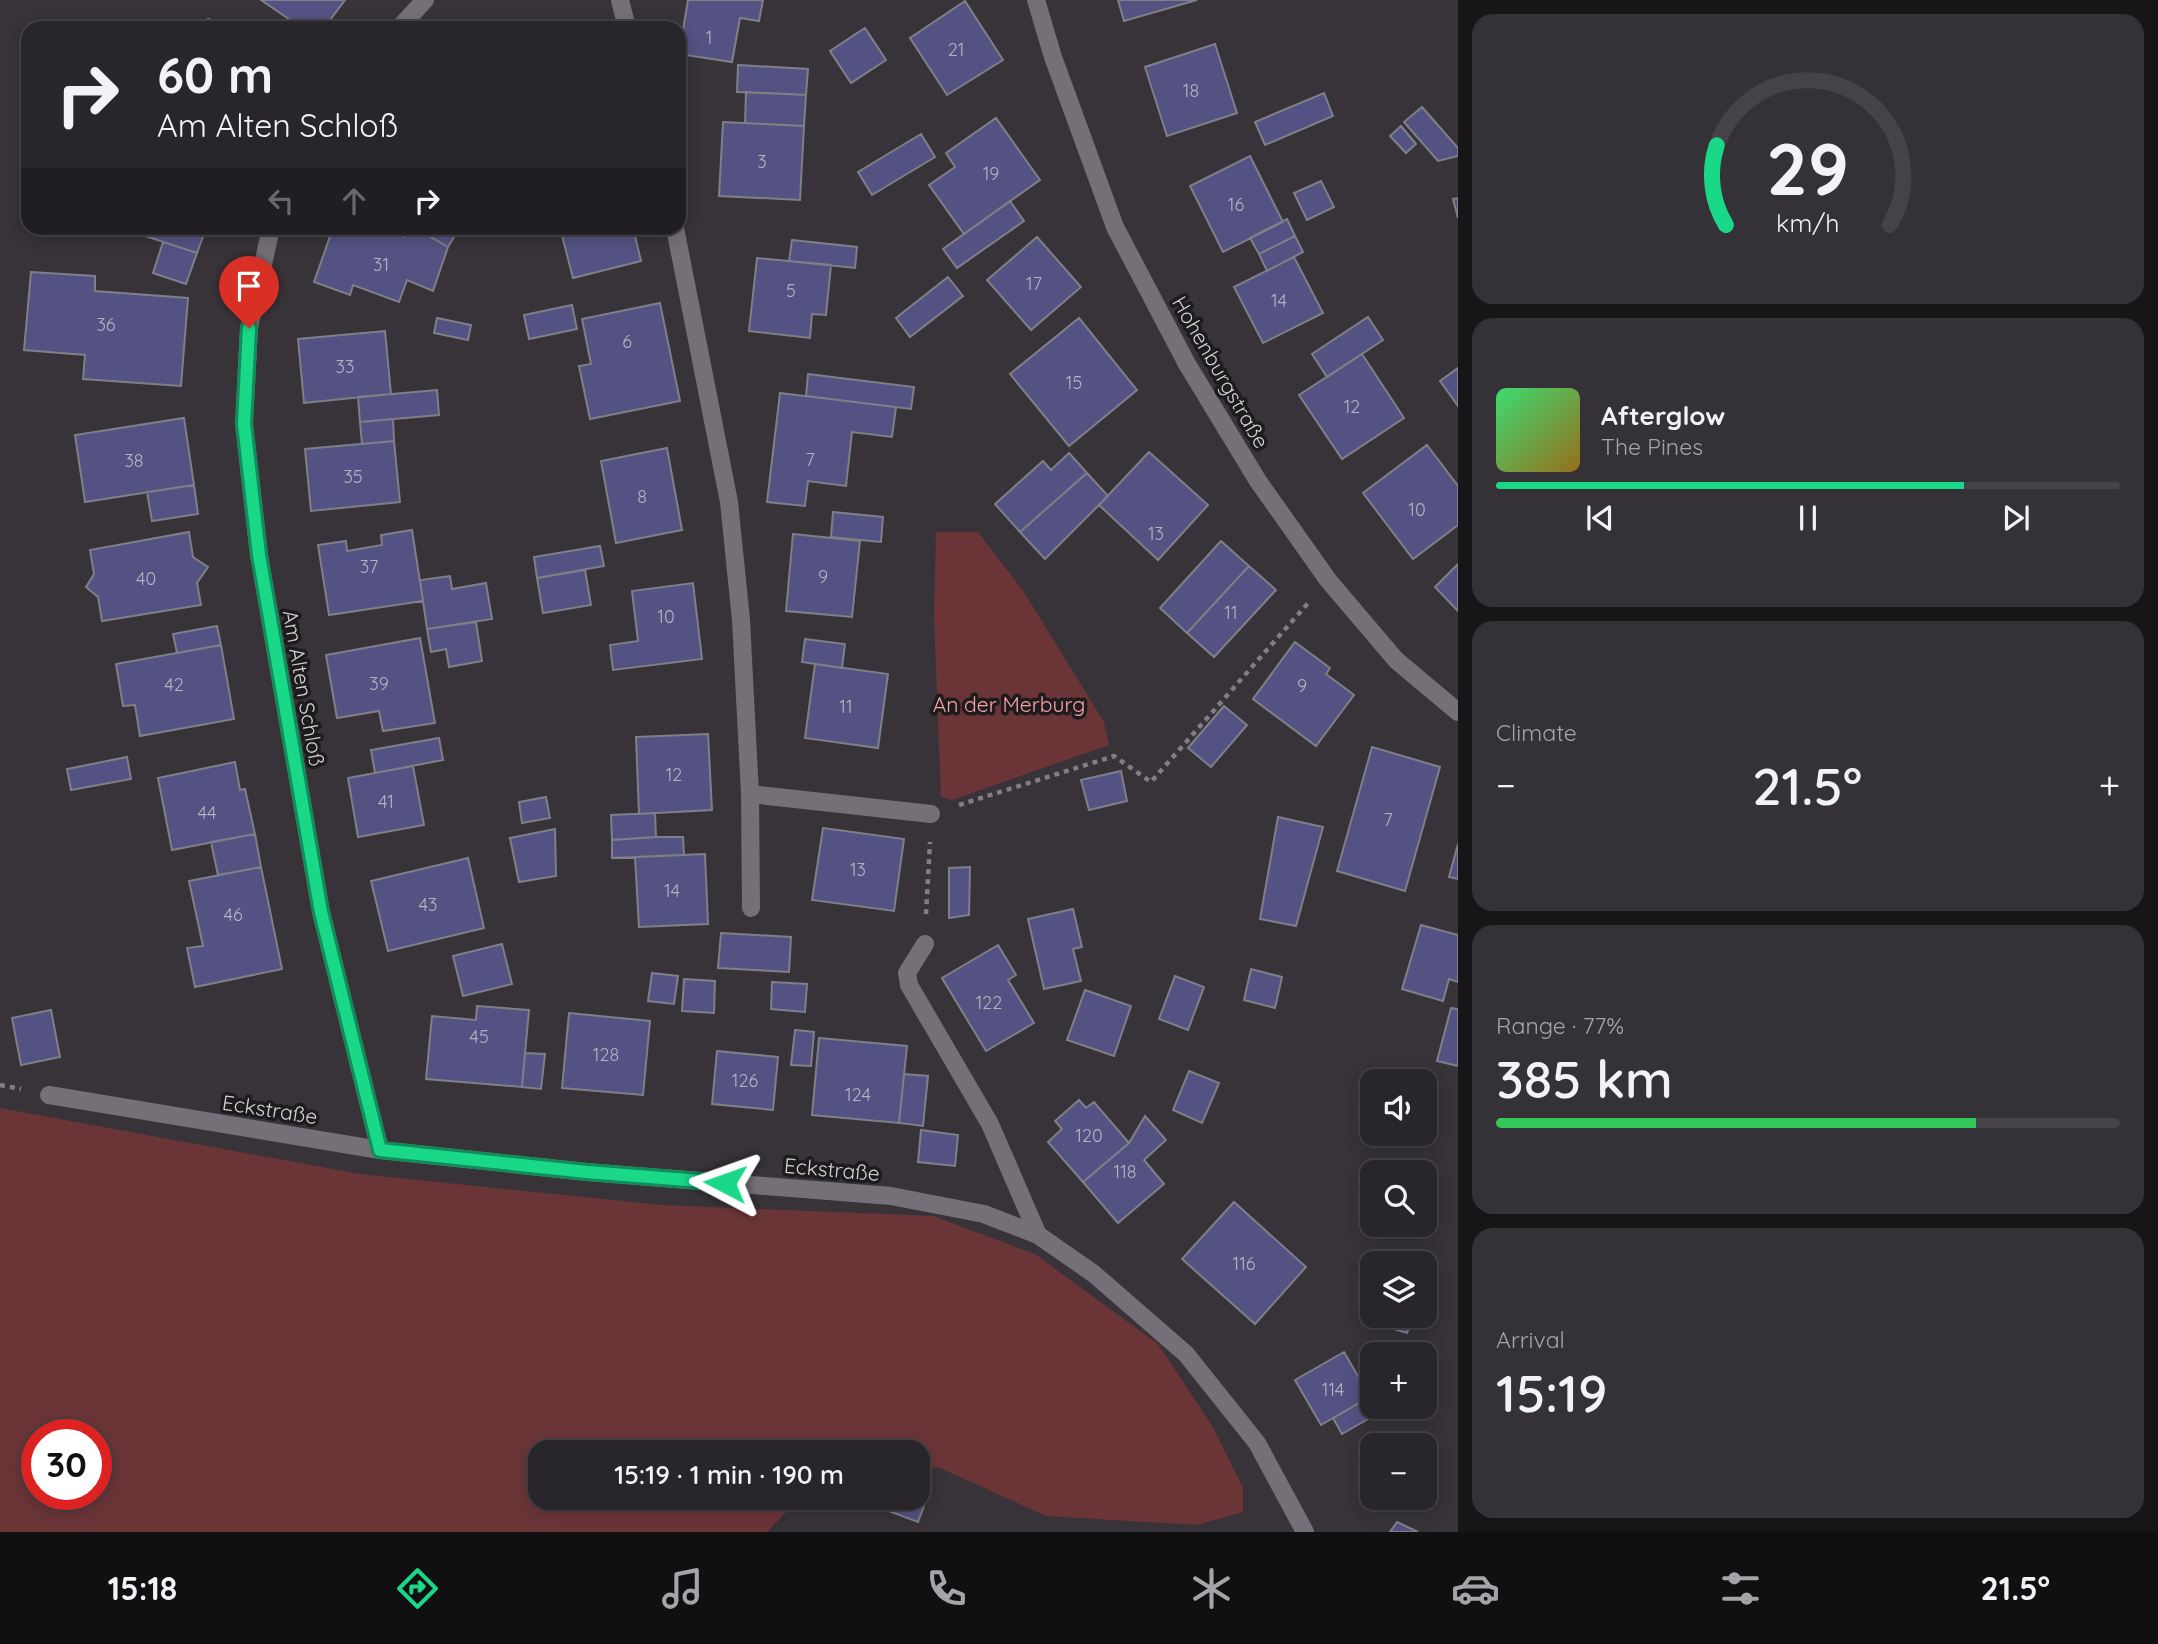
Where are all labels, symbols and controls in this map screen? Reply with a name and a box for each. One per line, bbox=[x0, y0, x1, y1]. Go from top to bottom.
house number: 1 bbox=[706, 26, 712, 49]
house number: 21 bbox=[948, 38, 964, 61]
text: 60 m bbox=[157, 44, 273, 105]
icon: right bbox=[42, 49, 133, 140]
house number: 18 bbox=[1183, 79, 1199, 102]
text: Am Alten Schloß bbox=[157, 105, 398, 145]
text: 29 bbox=[1767, 122, 1849, 213]
house number: 3 bbox=[757, 150, 767, 173]
house number: 19 bbox=[983, 162, 999, 185]
icon: left bbox=[262, 182, 300, 220]
icon: ahead bbox=[335, 182, 373, 220]
icon: right bbox=[408, 182, 446, 220]
house number: 16 bbox=[1228, 193, 1244, 216]
text: km/h bbox=[1776, 207, 1840, 238]
house number: 31 bbox=[373, 253, 389, 276]
pin bbox=[219, 256, 279, 328]
icon: arrive bbox=[230, 267, 268, 305]
house number: 17 bbox=[1026, 272, 1042, 295]
house number: 5 bbox=[786, 279, 796, 302]
house number: 14 bbox=[1271, 289, 1287, 312]
street label: Hohenburgstraße bbox=[1167, 291, 1275, 453]
house number: 36 bbox=[96, 313, 116, 336]
house number: 6 bbox=[622, 330, 632, 353]
house number: 33 bbox=[336, 355, 354, 378]
house number: 15 bbox=[1066, 371, 1082, 394]
house number: 12 bbox=[1344, 395, 1360, 418]
text: Afterglow bbox=[1601, 399, 1725, 432]
text: The Pines bbox=[1601, 432, 1703, 461]
house number: 7 bbox=[805, 448, 815, 471]
house number: 38 bbox=[124, 449, 144, 472]
house number: 35 bbox=[343, 465, 363, 488]
house number: 8 bbox=[637, 485, 647, 508]
house number: 10 bbox=[1408, 498, 1426, 521]
icon: previous bbox=[1581, 499, 1619, 537]
icon: pause bbox=[1789, 499, 1827, 537]
icon: next bbox=[1997, 499, 2035, 537]
house number: 13 bbox=[1148, 522, 1164, 545]
house number: 37 bbox=[360, 555, 378, 578]
house number: 9 bbox=[818, 565, 828, 588]
house number: 40 bbox=[136, 567, 156, 590]
house number: 11 bbox=[1224, 601, 1238, 624]
house number: 10 bbox=[657, 605, 675, 628]
street label: Am Alten Schloß bbox=[277, 608, 331, 768]
house number: 39 bbox=[369, 672, 389, 695]
house number: 42 bbox=[164, 673, 184, 696]
house number: 9 bbox=[1297, 674, 1307, 697]
park label: An der Merburg bbox=[933, 691, 1085, 717]
house number: 11 bbox=[839, 695, 853, 718]
text: Climate bbox=[1496, 718, 1577, 747]
text: 21.5° bbox=[1752, 753, 1862, 818]
text: − bbox=[1496, 761, 1516, 809]
text: + bbox=[2099, 761, 2120, 809]
house number: 12 bbox=[666, 763, 682, 786]
house number: 41 bbox=[378, 790, 394, 813]
house number: 44 bbox=[198, 801, 216, 824]
house number: 7 bbox=[1383, 808, 1393, 831]
house number: 13 bbox=[850, 858, 866, 881]
house number: 14 bbox=[664, 879, 680, 902]
house number: 43 bbox=[419, 893, 437, 916]
house number: 46 bbox=[223, 903, 243, 926]
house number: 122 bbox=[976, 991, 1002, 1014]
text: Range · 77% bbox=[1496, 1011, 1624, 1040]
house number: 45 bbox=[469, 1025, 489, 1048]
house number: 128 bbox=[593, 1043, 619, 1066]
text: 385 km bbox=[1496, 1046, 1673, 1111]
house number: 126 bbox=[732, 1069, 758, 1092]
map controls bbox=[1360, 1069, 1437, 1510]
button: sound bbox=[1360, 1069, 1437, 1146]
house number: 124 bbox=[845, 1083, 871, 1106]
street label: Eckstraße bbox=[221, 1089, 319, 1129]
house number: 120 bbox=[1075, 1124, 1103, 1147]
position arrow bbox=[688, 1146, 762, 1220]
street label: Eckstraße bbox=[783, 1152, 881, 1186]
house number: 118 bbox=[1113, 1160, 1137, 1183]
button: search bbox=[1360, 1160, 1437, 1237]
button: layers bbox=[1360, 1251, 1437, 1328]
house number: 116 bbox=[1232, 1252, 1256, 1275]
text: Arrival bbox=[1496, 1325, 1565, 1354]
button: + bbox=[1360, 1342, 1437, 1419]
text: 15:19 bbox=[1496, 1360, 1607, 1425]
house number: 114 bbox=[1322, 1378, 1344, 1401]
speed limit sign: 30 bbox=[21, 1419, 112, 1510]
button: − bbox=[1360, 1433, 1437, 1510]
text: 15:19 · 1 min · 190 m bbox=[614, 1458, 844, 1491]
icon: directions bbox=[393, 1564, 442, 1613]
icon: music bbox=[658, 1564, 707, 1613]
icon: phone bbox=[922, 1564, 971, 1613]
icon: climate bbox=[1187, 1564, 1236, 1613]
icon: car bbox=[1451, 1564, 1500, 1613]
icon: filters bbox=[1716, 1564, 1765, 1613]
text: 15:18 bbox=[108, 1568, 177, 1608]
text: 21.5° bbox=[1981, 1568, 2050, 1608]

